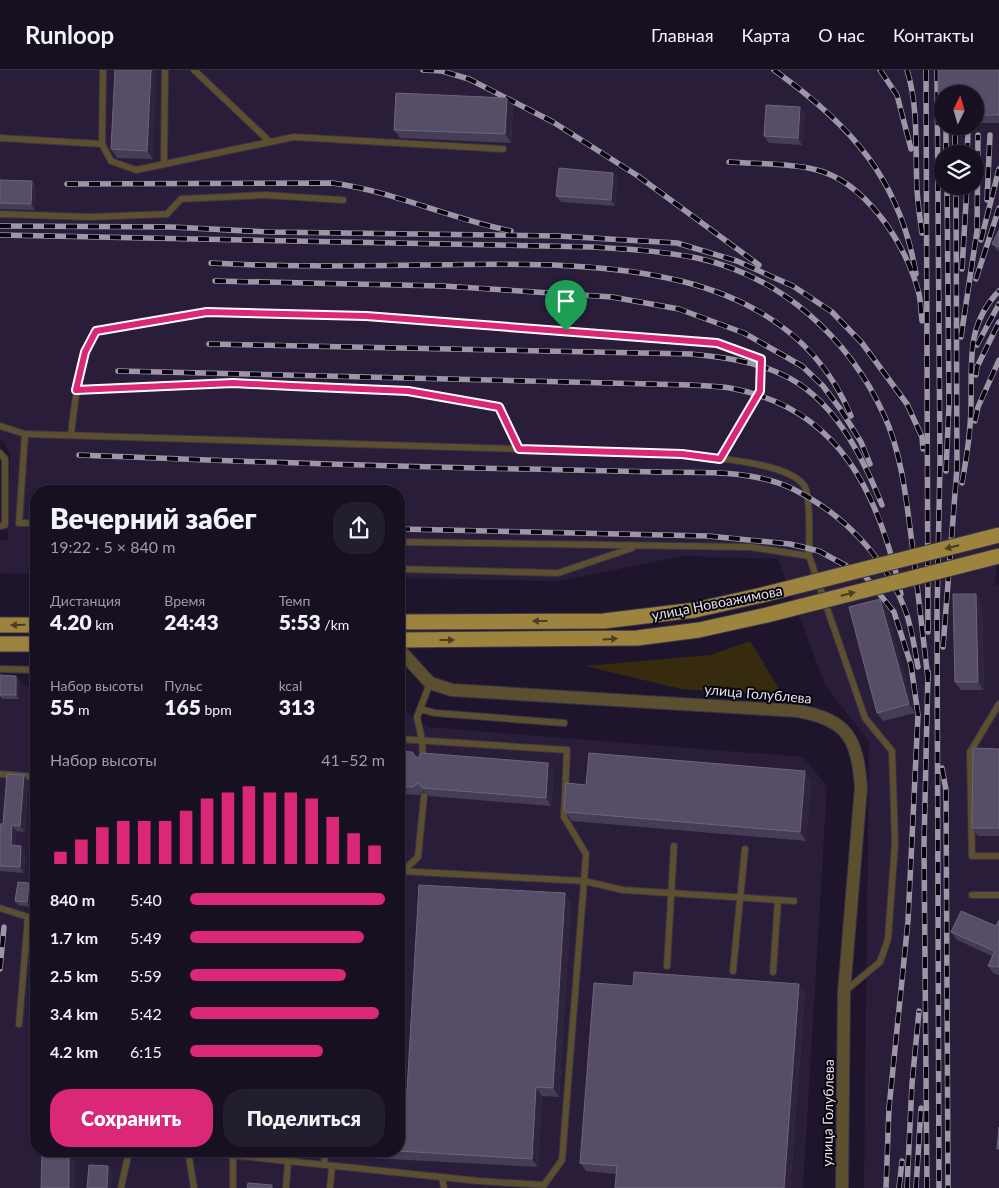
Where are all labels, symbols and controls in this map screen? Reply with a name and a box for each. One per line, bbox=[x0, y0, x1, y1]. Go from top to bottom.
text: Runloop bbox=[25, 20, 114, 49]
text: Главная bbox=[651, 24, 714, 46]
text: Карта bbox=[742, 24, 790, 46]
text: О нас bbox=[818, 24, 865, 46]
text: Контакты bbox=[893, 24, 974, 46]
north arrow bbox=[934, 85, 984, 135]
map controls bbox=[934, 85, 984, 195]
button: layers bbox=[934, 145, 984, 195]
pin bbox=[545, 280, 587, 331]
icon: arrive bbox=[552, 287, 580, 315]
text: Вечерний забег bbox=[50, 501, 256, 535]
button: share bbox=[333, 502, 385, 554]
text: 19:22 · 5 × 840 m bbox=[50, 537, 175, 556]
one-way arrow bbox=[944, 543, 959, 551]
street label: улица Новоажимова bbox=[650, 581, 784, 624]
one-way arrow bbox=[840, 590, 855, 598]
text: Дистанция bbox=[50, 592, 121, 609]
text: Время bbox=[164, 592, 205, 609]
text: Темп bbox=[279, 592, 310, 609]
text: 4.20 bbox=[50, 609, 92, 634]
text: 24:43 bbox=[164, 609, 219, 634]
text: 5:53 bbox=[279, 609, 321, 634]
text: km bbox=[92, 616, 114, 633]
text: /km bbox=[321, 616, 349, 633]
one-way arrow bbox=[532, 617, 548, 625]
one-way arrow bbox=[10, 621, 26, 629]
one-way arrow bbox=[602, 635, 618, 643]
one-way arrow bbox=[440, 636, 456, 644]
text: Набор высоты bbox=[50, 677, 143, 694]
text: Пульс bbox=[164, 677, 203, 694]
text: kcal bbox=[279, 677, 302, 694]
street label: улица Голублева bbox=[704, 680, 812, 707]
text: 55 bbox=[50, 694, 74, 719]
text: 165 bbox=[164, 694, 201, 719]
text: 313 bbox=[279, 694, 315, 719]
text: m bbox=[74, 701, 89, 718]
text: bpm bbox=[201, 701, 232, 718]
text: Набор высоты bbox=[50, 750, 157, 769]
text: 41–52 m bbox=[321, 750, 385, 769]
text: 840 m bbox=[50, 890, 95, 909]
text: 5:40 bbox=[130, 890, 162, 909]
text: 1.7 km bbox=[50, 928, 98, 947]
text: 5:49 bbox=[130, 928, 162, 947]
text: 2.5 km bbox=[50, 966, 98, 985]
text: 5:59 bbox=[130, 966, 162, 985]
text: 3.4 km bbox=[50, 1004, 98, 1023]
text: 5:42 bbox=[130, 1004, 162, 1023]
text: 4.2 km bbox=[50, 1042, 98, 1061]
text: 6:15 bbox=[130, 1042, 162, 1061]
street label: улица Голублева bbox=[818, 1059, 837, 1167]
button: Сохранить bbox=[50, 1089, 213, 1147]
button: Поделиться bbox=[223, 1089, 385, 1147]

